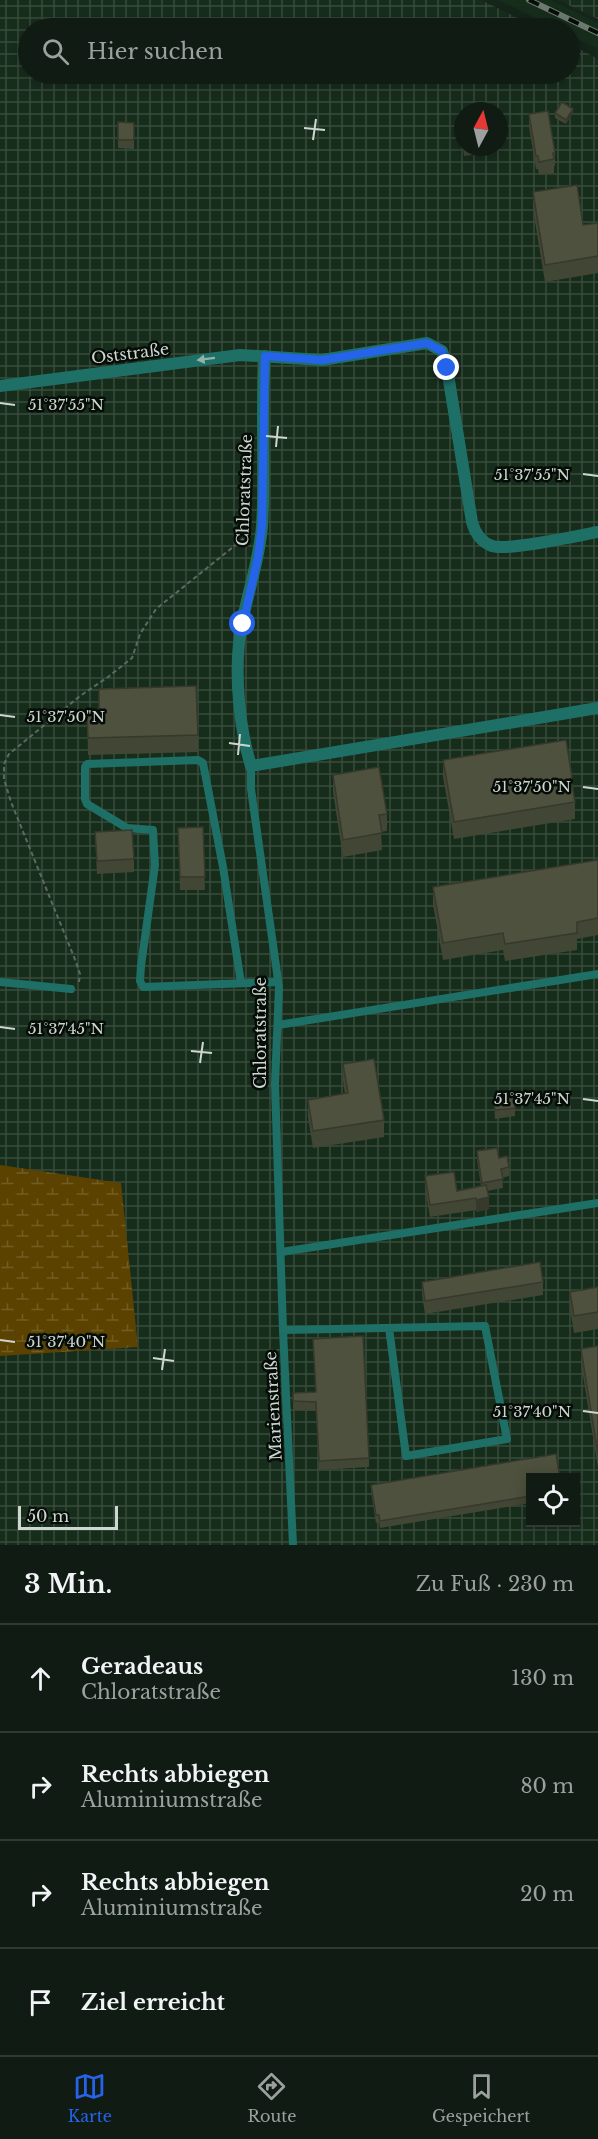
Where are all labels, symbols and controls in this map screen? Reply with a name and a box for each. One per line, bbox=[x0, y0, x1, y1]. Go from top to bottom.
search box bbox=[18, 18, 580, 84]
icon: search bbox=[39, 35, 72, 68]
text: Hier suchen bbox=[87, 38, 223, 65]
north arrow bbox=[454, 102, 508, 156]
street label: Oststraße bbox=[90, 338, 170, 368]
route end bbox=[433, 354, 459, 380]
one-way arrow bbox=[197, 355, 216, 364]
text: 51°37'55"N bbox=[28, 395, 104, 414]
street label: Chloratstraße bbox=[232, 434, 256, 546]
text: 51°37'55"N bbox=[494, 465, 570, 484]
route start bbox=[229, 610, 255, 636]
text: 51°37'50"N bbox=[27, 707, 105, 726]
text: 51°37'50"N bbox=[493, 777, 571, 796]
street label: Chloratstraße bbox=[250, 977, 270, 1089]
text: 51°37'45"N bbox=[28, 1019, 104, 1038]
text: 51°37'45"N bbox=[494, 1089, 570, 1108]
text: 51°37'40"N bbox=[27, 1332, 105, 1351]
street label: Marienstraße bbox=[260, 1351, 286, 1461]
text: 51°37'40"N bbox=[493, 1402, 571, 1421]
map controls bbox=[526, 1473, 580, 1527]
button: locate bbox=[526, 1473, 580, 1527]
scale bar bbox=[18, 1503, 118, 1530]
text: 50 m bbox=[27, 1506, 69, 1526]
text: 3 Min. bbox=[24, 1568, 112, 1600]
text: Zu Fuß · 230 m bbox=[416, 1572, 574, 1596]
text: Geradeaus bbox=[81, 1653, 203, 1680]
icon: ahead bbox=[24, 1662, 57, 1695]
text: 130 m bbox=[511, 1666, 574, 1690]
text: Chloratstraße bbox=[81, 1680, 221, 1704]
text: Rechts abbiegen bbox=[81, 1761, 270, 1788]
icon: right bbox=[24, 1770, 57, 1803]
text: 80 m bbox=[520, 1774, 574, 1798]
text: Aluminiumstraße bbox=[81, 1788, 262, 1812]
text: Rechts abbiegen bbox=[81, 1869, 270, 1896]
icon: right bbox=[24, 1878, 57, 1911]
text: 20 m bbox=[520, 1882, 574, 1906]
text: Aluminiumstraße bbox=[81, 1896, 262, 1920]
icon: arrive bbox=[24, 1986, 57, 2019]
text: Ziel erreicht bbox=[81, 1989, 225, 2016]
tab: Karte bbox=[68, 2070, 112, 2126]
tab: Route bbox=[248, 2070, 296, 2126]
tab: Gespeichert bbox=[432, 2070, 530, 2126]

